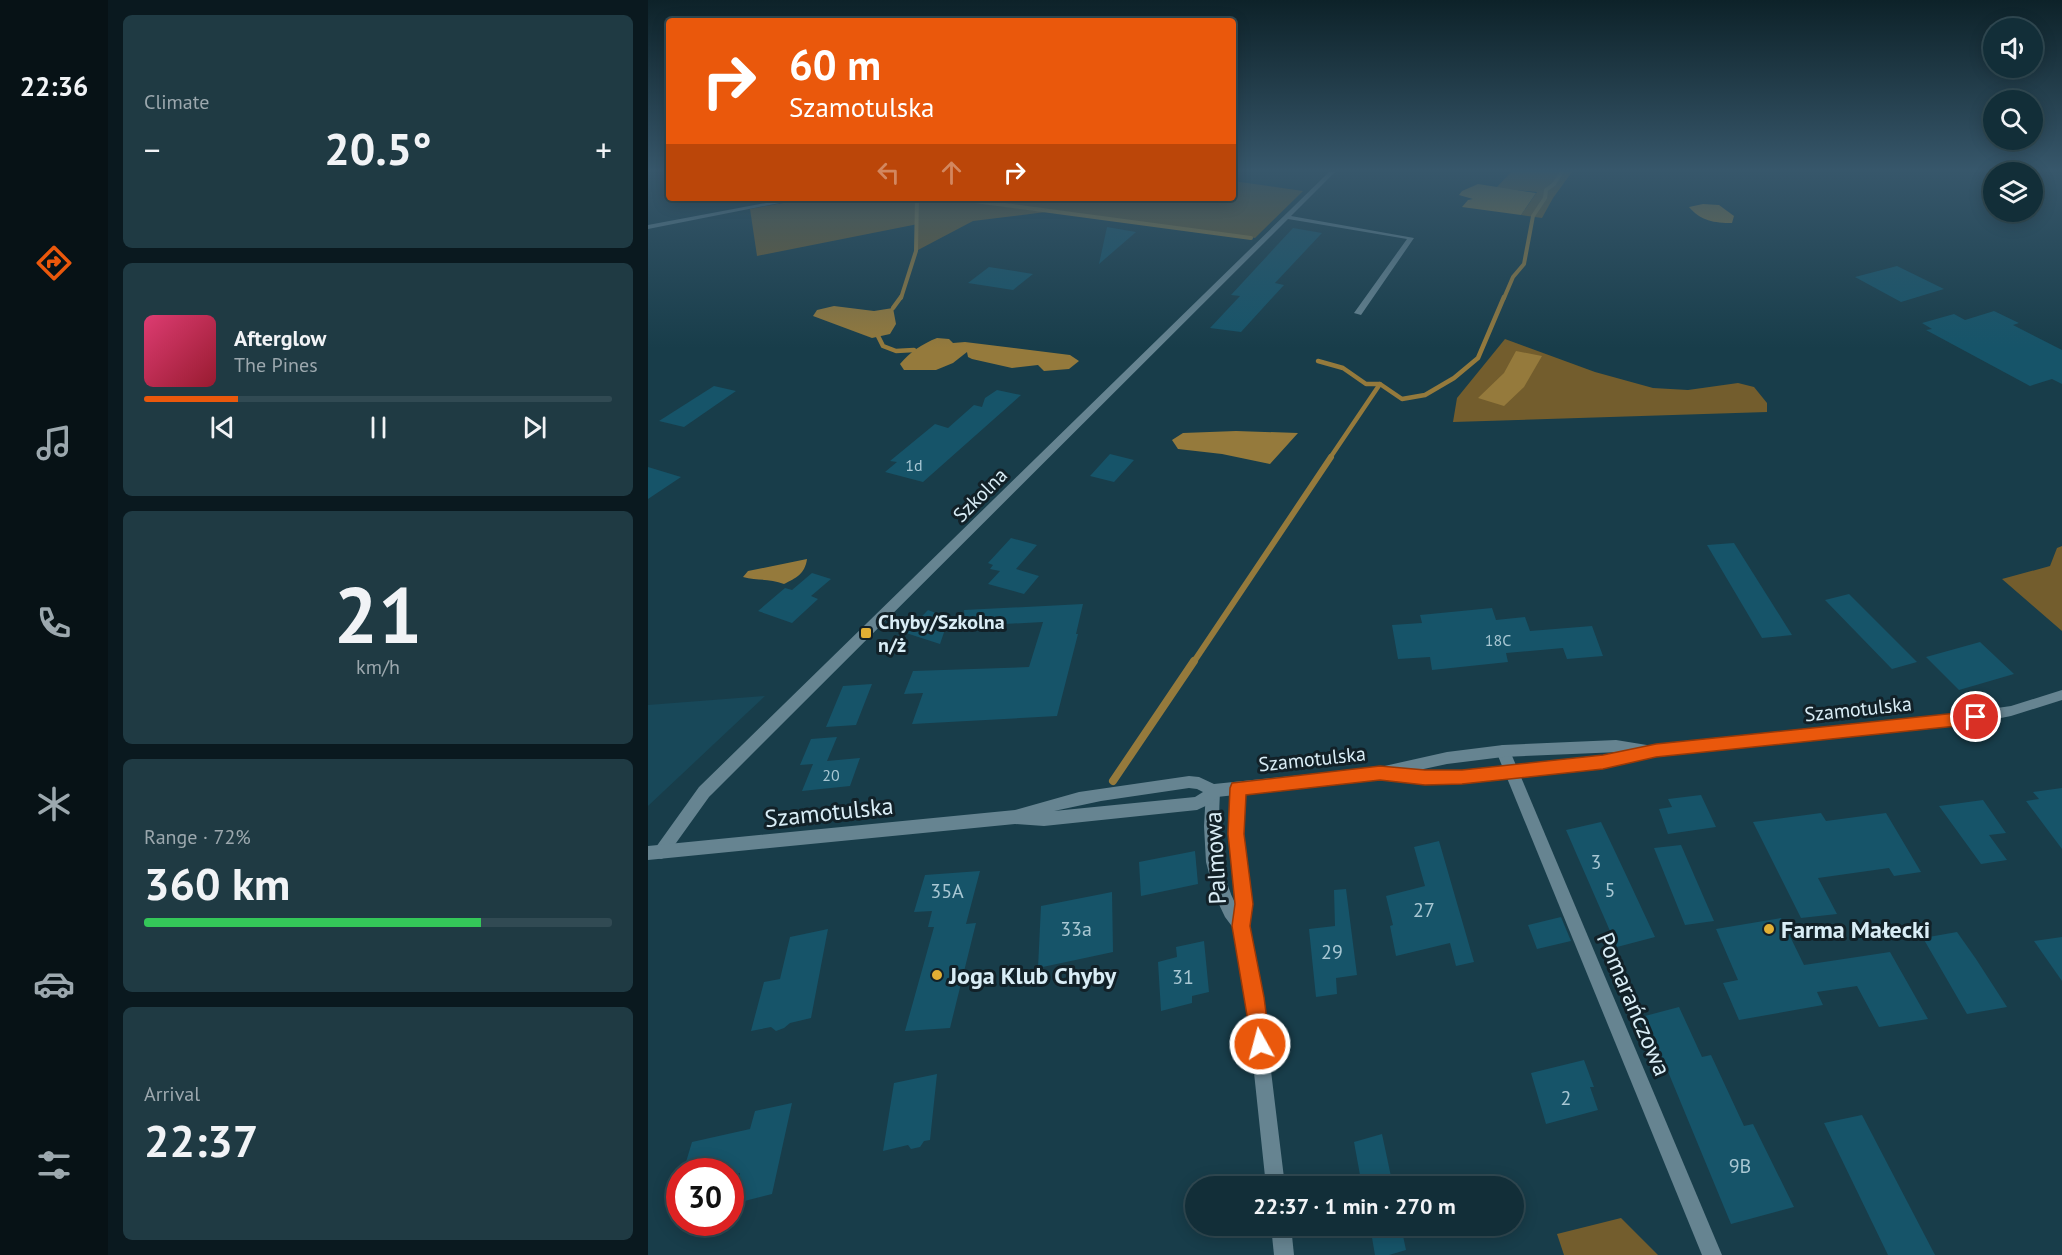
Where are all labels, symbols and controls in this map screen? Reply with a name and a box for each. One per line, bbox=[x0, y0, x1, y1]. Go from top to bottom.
map controls bbox=[1983, 18, 2043, 222]
button: sound bbox=[1983, 18, 2043, 78]
text: 60 m bbox=[789, 37, 881, 92]
icon: right bbox=[690, 42, 768, 120]
text: 22:36 bbox=[20, 69, 88, 103]
text: Climate bbox=[144, 89, 210, 115]
text: Szamotulska bbox=[789, 90, 934, 124]
button: search bbox=[1983, 90, 2043, 150]
text: 20.5° bbox=[324, 119, 432, 177]
text: − bbox=[144, 128, 161, 171]
text: + bbox=[595, 128, 612, 171]
icon: left bbox=[872, 156, 905, 189]
icon: ahead bbox=[935, 156, 968, 189]
icon: right bbox=[998, 156, 1031, 189]
button: layers bbox=[1983, 162, 2043, 222]
icon: directions bbox=[33, 242, 75, 284]
text: Afterglow bbox=[234, 324, 326, 352]
text: The Pines bbox=[234, 352, 318, 378]
icon: previous bbox=[206, 411, 239, 444]
icon: pause bbox=[362, 411, 395, 444]
icon: next bbox=[518, 411, 551, 444]
icon: music bbox=[33, 422, 75, 464]
house number: 1d bbox=[905, 455, 923, 475]
street label: Szkolna bbox=[947, 462, 1013, 528]
text: 21 bbox=[334, 564, 422, 665]
icon: phone bbox=[33, 602, 75, 644]
place label: Chyby/Szkolna n/ż bbox=[878, 609, 1005, 658]
marker: Chyby/Szkolna n/ż bbox=[859, 626, 873, 640]
house number: 18C bbox=[1485, 630, 1511, 650]
text: km/h bbox=[356, 654, 400, 680]
street label: Szamotulska bbox=[1803, 690, 1913, 728]
pin bbox=[1950, 691, 2001, 742]
icon: arrive bbox=[1959, 700, 1992, 733]
street label: Szamotulska bbox=[1257, 740, 1367, 778]
house number: 20 bbox=[822, 765, 840, 785]
icon: climate bbox=[33, 783, 75, 825]
street label: Szamotulska bbox=[763, 790, 895, 834]
street label: Palmowa bbox=[1197, 811, 1233, 905]
text: Range · 72% bbox=[144, 824, 251, 850]
house number: 3 bbox=[1591, 849, 1601, 875]
text: 360 km bbox=[144, 854, 290, 912]
house number: 5 bbox=[1605, 877, 1615, 903]
house number: 35A bbox=[930, 878, 964, 904]
house number: 27 bbox=[1413, 897, 1435, 923]
place label: Farma Małecki bbox=[1781, 914, 1930, 945]
house number: 33a bbox=[1060, 916, 1092, 942]
marker: Farma Małecki bbox=[1762, 922, 1776, 936]
street label: Pomarańczowa bbox=[1590, 928, 1678, 1080]
house number: 29 bbox=[1321, 939, 1343, 965]
place label: Joga Klub Chyby bbox=[948, 960, 1117, 991]
icon: car bbox=[33, 963, 75, 1005]
house number: 31 bbox=[1172, 964, 1194, 990]
marker: Joga Klub Chyby bbox=[930, 968, 944, 982]
position arrow bbox=[1228, 1012, 1292, 1076]
text: Arrival bbox=[144, 1081, 200, 1107]
house number: 2 bbox=[1561, 1085, 1571, 1111]
text: 22:37 bbox=[144, 1111, 258, 1169]
icon: filters bbox=[33, 1144, 75, 1186]
house number: 9B bbox=[1729, 1153, 1751, 1179]
speed limit sign: 30 bbox=[666, 1158, 744, 1236]
text: 22:37 · 1 min · 270 m bbox=[1253, 1192, 1456, 1220]

